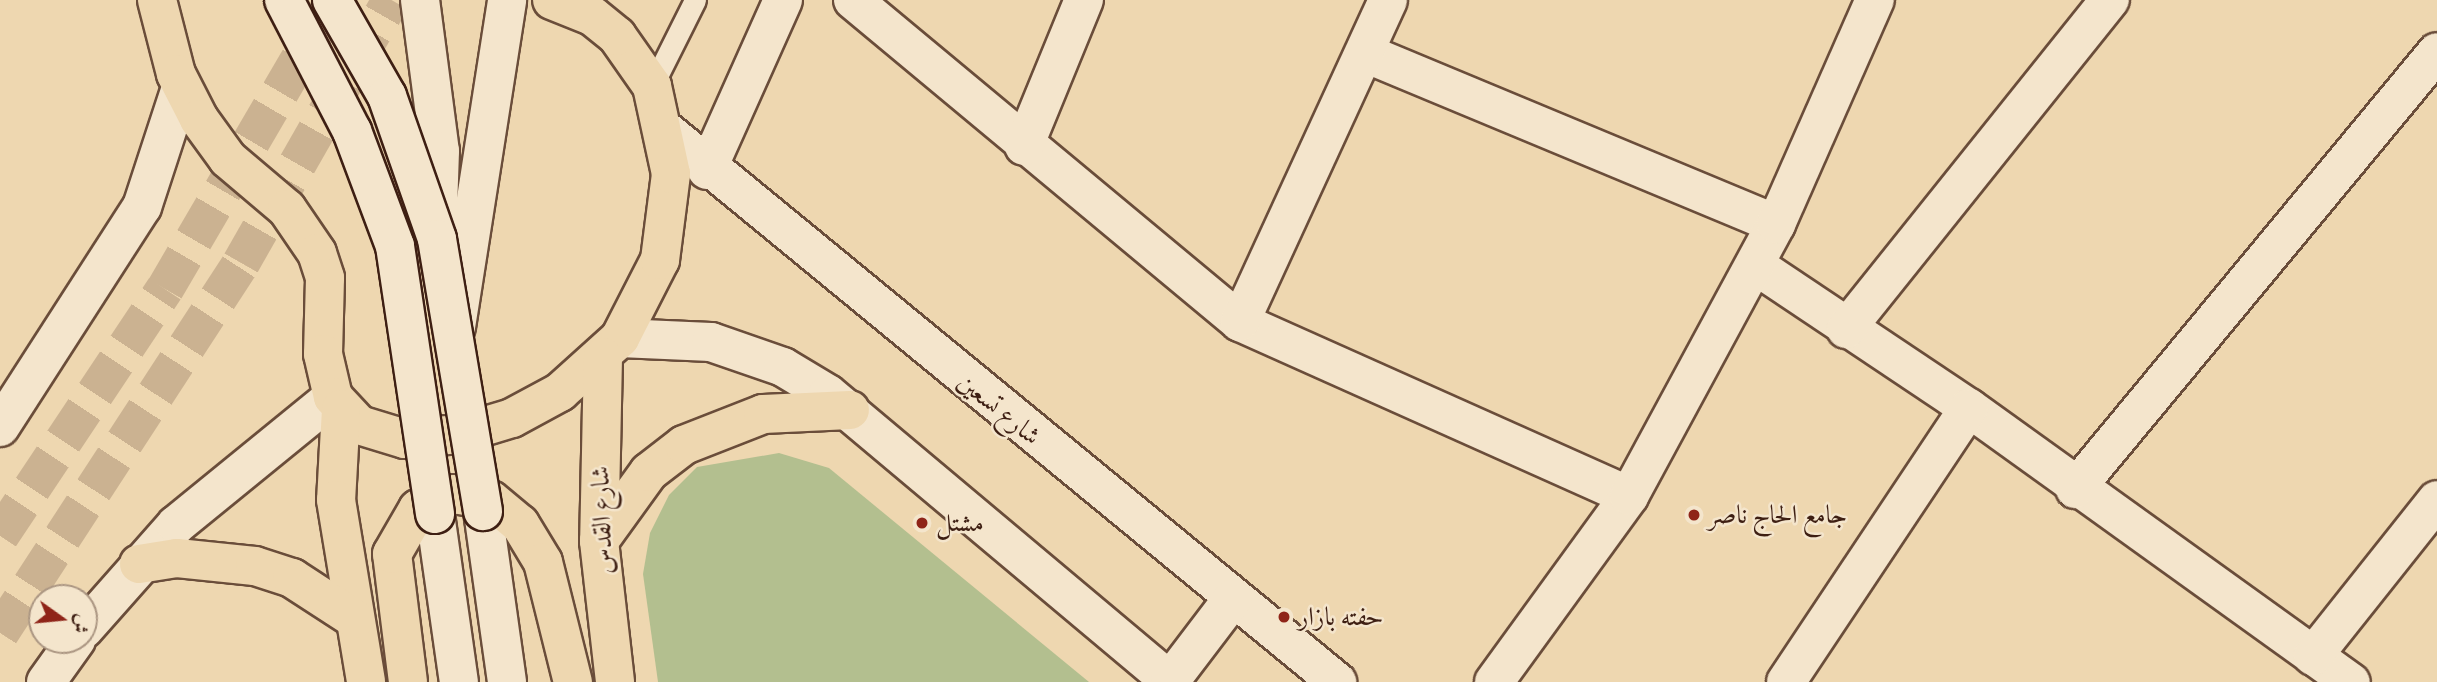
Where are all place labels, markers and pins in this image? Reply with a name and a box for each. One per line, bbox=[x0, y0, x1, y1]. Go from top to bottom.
place label: جامع الحاج ناصر bbox=[1708, 499, 1847, 531]
place label: مشتل bbox=[936, 507, 984, 539]
marker: جامع الحاج ناصر bbox=[1686, 507, 1702, 523]
marker: مشتل bbox=[914, 515, 930, 531]
place label: حفته بازار bbox=[1298, 601, 1383, 633]
marker: حفته بازار bbox=[1276, 609, 1292, 625]

